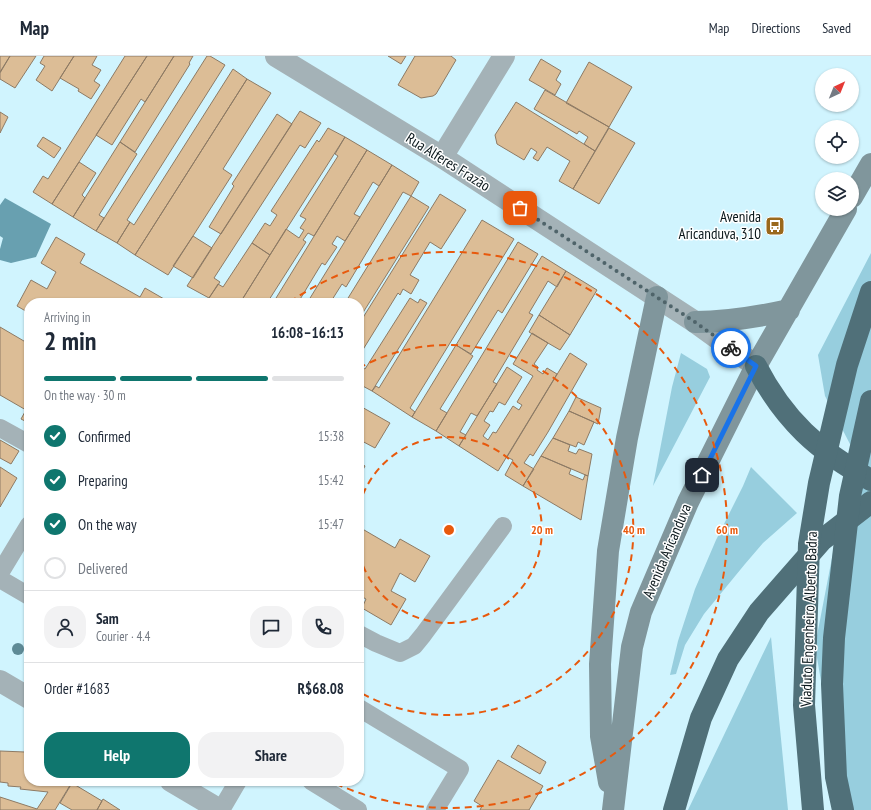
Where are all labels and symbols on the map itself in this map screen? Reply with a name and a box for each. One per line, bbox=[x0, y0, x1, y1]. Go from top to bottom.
north arrow bbox=[815, 68, 859, 112]
street label: Rua Alferes Frazão bbox=[403, 128, 494, 195]
pin bbox=[503, 191, 537, 225]
place label: Avenida Aricanduva, 310 bbox=[679, 207, 761, 243]
bus stop icon: Avenida Aricanduva, 310 bbox=[764, 215, 786, 237]
courier bbox=[711, 328, 751, 368]
pin bbox=[685, 458, 719, 492]
street label: Avenida Aricanduva bbox=[638, 501, 695, 601]
text: 20 m bbox=[531, 522, 553, 537]
text: 40 m bbox=[623, 522, 645, 537]
text: 60 m bbox=[716, 522, 738, 537]
centre of rings bbox=[442, 523, 456, 537]
street label: Viaduto Engenheiro Alberto Badra bbox=[796, 531, 821, 708]

